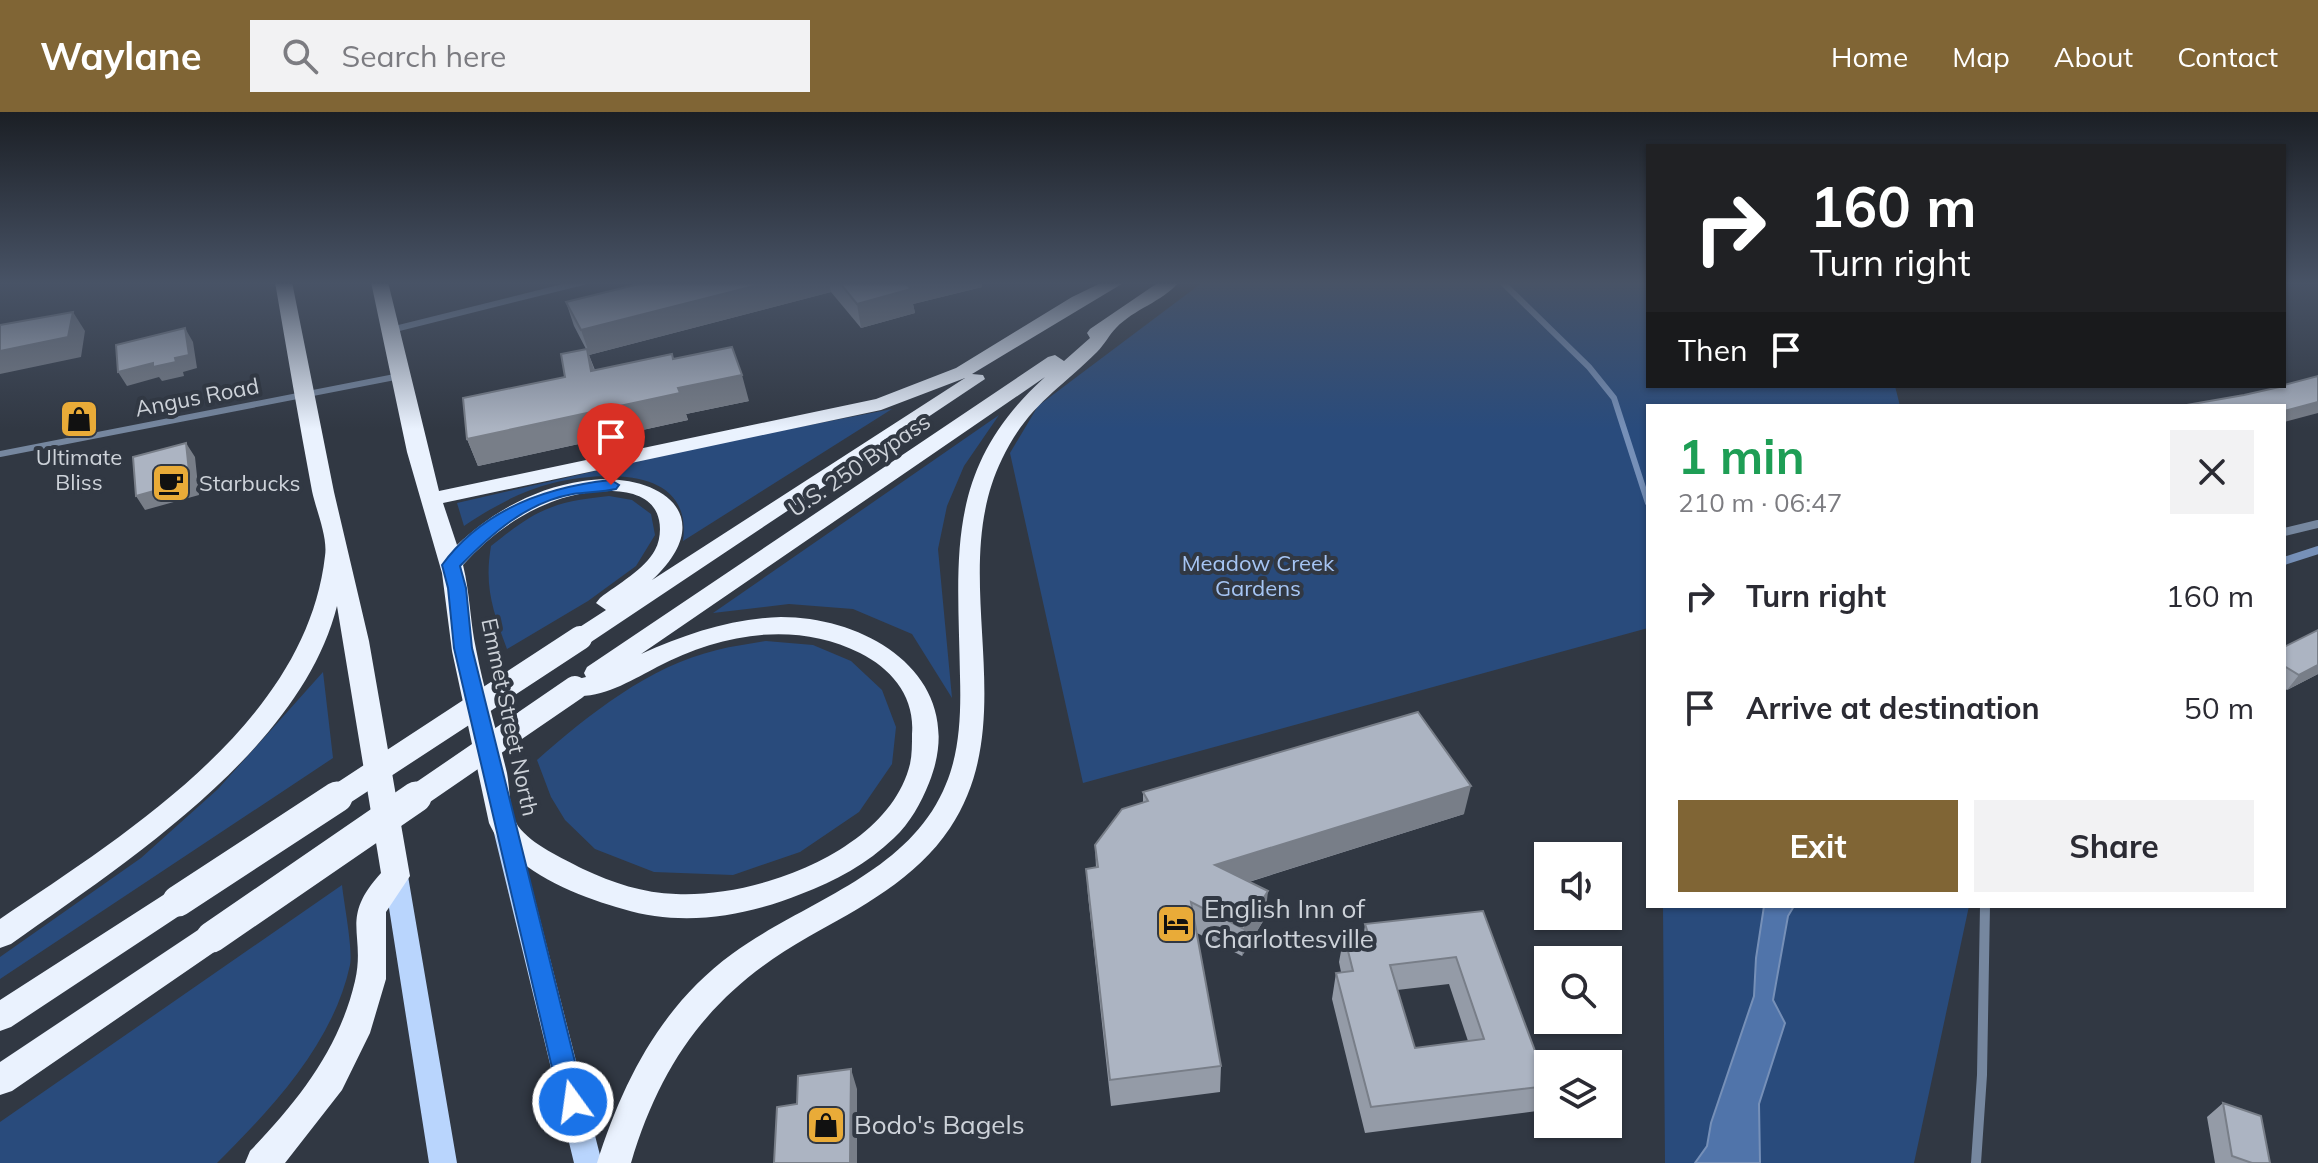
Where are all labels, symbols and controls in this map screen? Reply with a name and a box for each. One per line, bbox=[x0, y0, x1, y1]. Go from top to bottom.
search box bbox=[250, 20, 810, 92]
text: Waylane bbox=[40, 32, 202, 80]
icon: search bbox=[278, 34, 322, 78]
text: Search here bbox=[342, 37, 506, 75]
text: Home bbox=[1831, 39, 1908, 74]
text: Map bbox=[1952, 39, 2010, 74]
text: About bbox=[2054, 39, 2133, 74]
text: Contact bbox=[2177, 39, 2278, 74]
text: 160 m bbox=[1810, 171, 1977, 241]
icon: right bbox=[1678, 176, 1782, 280]
text: Turn right bbox=[1810, 240, 1971, 285]
icon: arrive bbox=[1764, 328, 1808, 372]
text: Then bbox=[1678, 331, 1748, 369]
street label: Angus Road bbox=[133, 371, 261, 423]
shop icon: Ultimate Bliss bbox=[58, 398, 100, 440]
pin bbox=[577, 403, 645, 485]
street label: U.S. 250 Bypass bbox=[783, 407, 935, 523]
icon: arrive bbox=[589, 415, 633, 459]
text: 1 min bbox=[1678, 426, 1805, 486]
button: close bbox=[2170, 430, 2254, 514]
place label: Ultimate Bliss bbox=[36, 443, 122, 496]
cafe icon: Starbucks bbox=[150, 462, 192, 504]
place label: Starbucks bbox=[199, 469, 300, 497]
text: 210 m · 06:47 bbox=[1678, 486, 1842, 519]
park label: Meadow Creek Gardens bbox=[1182, 549, 1335, 602]
icon: right bbox=[1678, 574, 1722, 618]
text: Turn right bbox=[1746, 577, 1886, 615]
text: 160 m bbox=[2166, 577, 2254, 615]
street label: Emmet Street North bbox=[475, 615, 545, 819]
icon: arrive bbox=[1678, 686, 1722, 730]
text: Arrive at destination bbox=[1746, 689, 2040, 727]
text: 50 m bbox=[2184, 689, 2254, 727]
button: Exit bbox=[1678, 800, 1958, 892]
button: Share bbox=[1974, 800, 2254, 892]
map controls bbox=[1534, 842, 1622, 1138]
button: sound bbox=[1534, 842, 1622, 930]
place label: English Inn of Charlottesville bbox=[1204, 892, 1374, 955]
hotel icon: English Inn of Charlottesville bbox=[1155, 903, 1197, 945]
button: search bbox=[1534, 946, 1622, 1034]
button: layers bbox=[1534, 1050, 1622, 1138]
position arrow bbox=[531, 1060, 615, 1144]
shop icon: Bodo's Bagels bbox=[805, 1104, 847, 1146]
place label: Bodo's Bagels bbox=[854, 1108, 1025, 1141]

